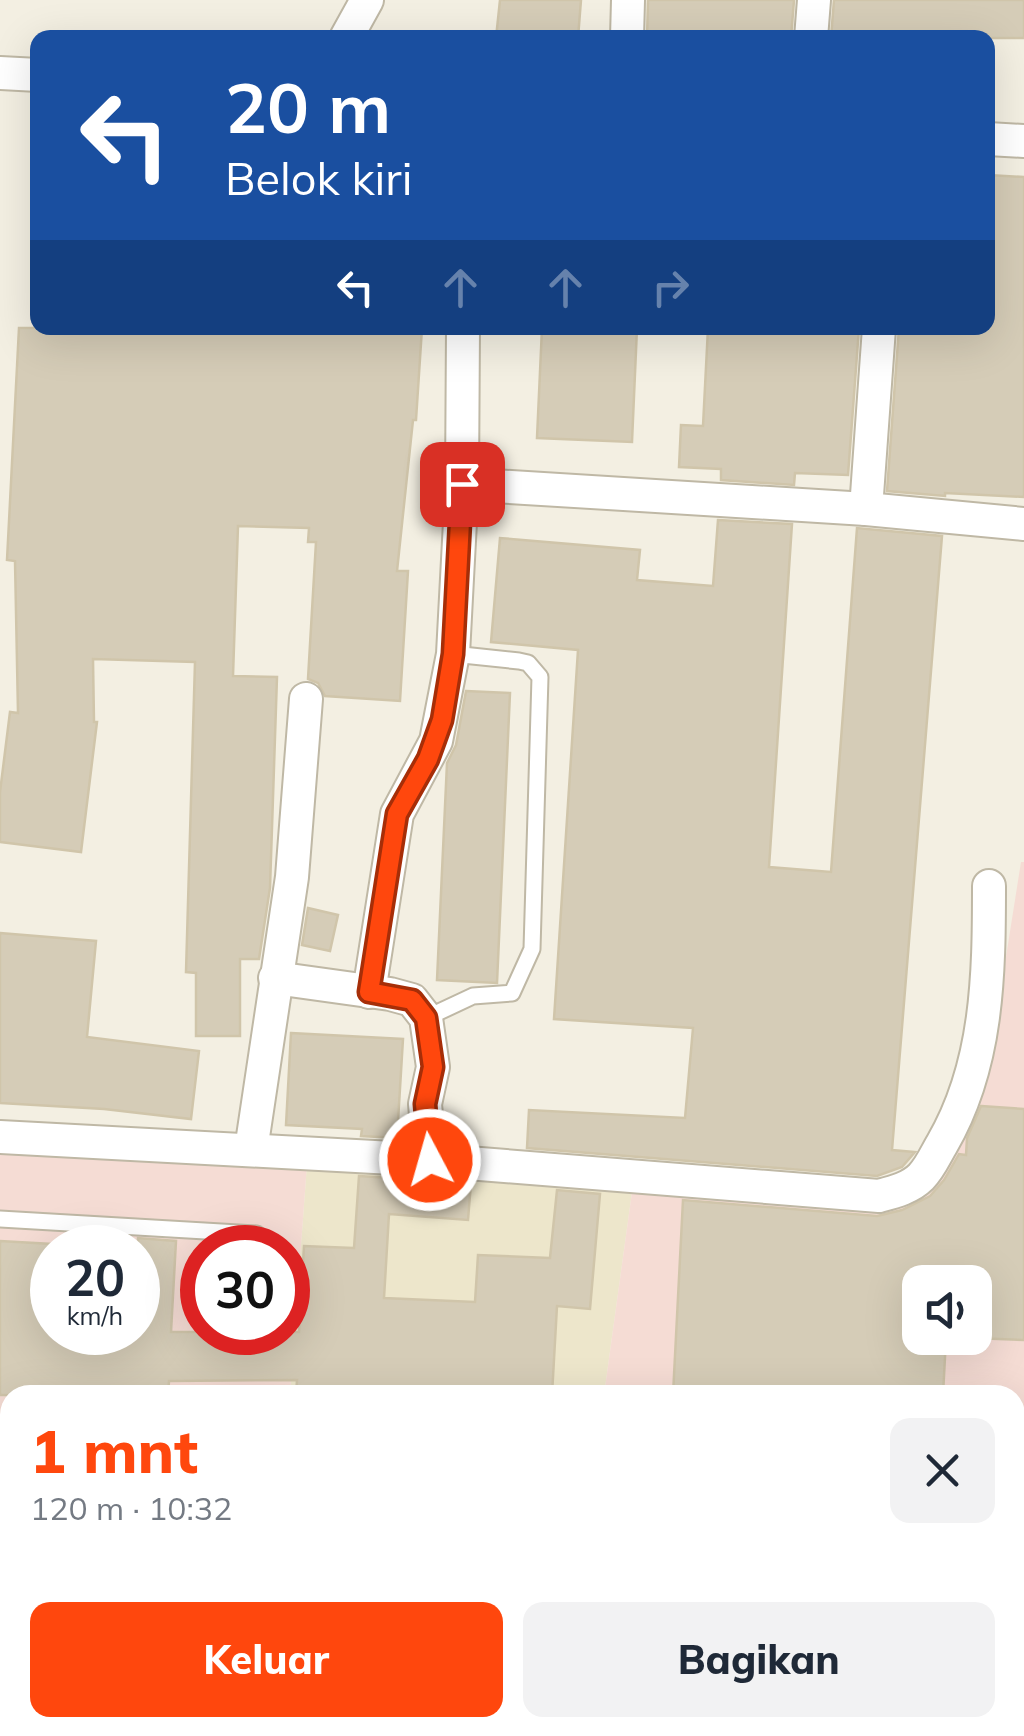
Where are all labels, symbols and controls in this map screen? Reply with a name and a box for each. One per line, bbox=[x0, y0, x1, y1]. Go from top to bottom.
text: 20 m bbox=[225, 63, 391, 151]
icon: left bbox=[60, 70, 190, 200]
text: Belok kiri bbox=[225, 150, 412, 206]
icon: left bbox=[328, 260, 383, 315]
icon: ahead bbox=[433, 260, 488, 315]
icon: ahead bbox=[538, 260, 593, 315]
icon: right bbox=[643, 260, 698, 315]
pin bbox=[420, 442, 505, 527]
icon: arrive bbox=[435, 457, 490, 512]
position arrow bbox=[378, 1108, 482, 1212]
speed limit sign: 30 bbox=[180, 1225, 310, 1355]
text: 20 bbox=[65, 1246, 125, 1309]
map controls bbox=[902, 1265, 992, 1355]
button: sound bbox=[902, 1265, 992, 1355]
text: km/h bbox=[67, 1300, 123, 1331]
text: 1 mnt bbox=[30, 1413, 198, 1488]
button: close bbox=[890, 1418, 995, 1523]
text: 120 m · 10:32 bbox=[30, 1488, 232, 1528]
button: Keluar bbox=[30, 1602, 503, 1717]
button: Bagikan bbox=[523, 1602, 995, 1717]

